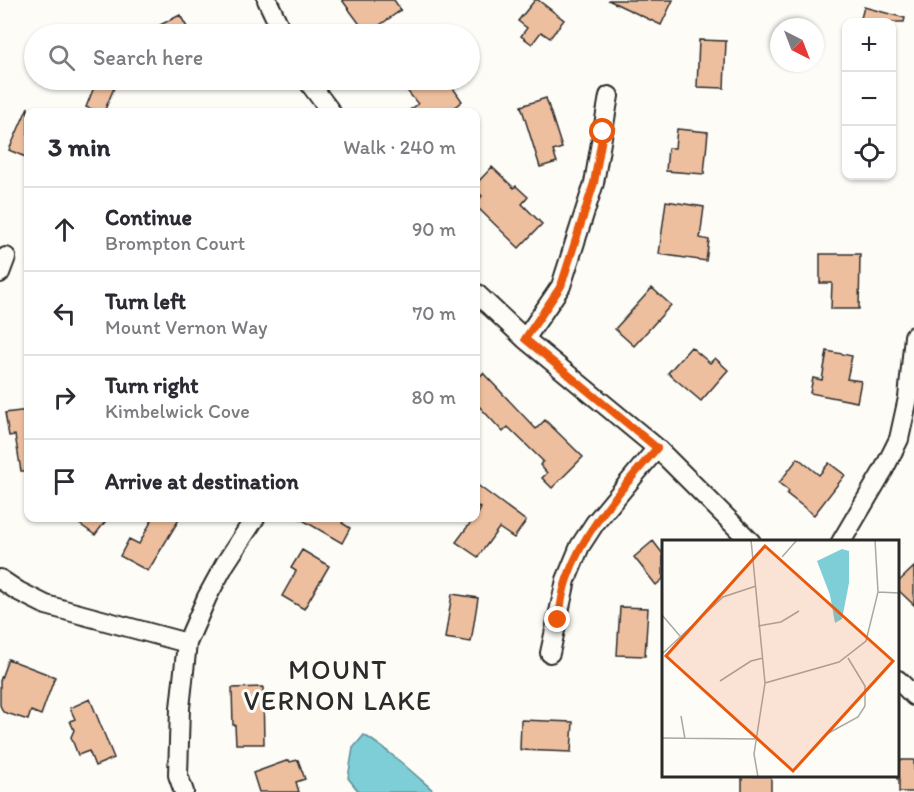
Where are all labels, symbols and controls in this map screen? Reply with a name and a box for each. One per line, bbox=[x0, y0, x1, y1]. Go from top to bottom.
north arrow bbox=[770, 18, 824, 72]
map controls bbox=[842, 18, 896, 180]
button: + bbox=[842, 18, 896, 72]
search box bbox=[24, 24, 480, 90]
icon: search bbox=[45, 41, 78, 74]
text: Search here bbox=[93, 44, 203, 71]
button: − bbox=[842, 72, 896, 126]
route start bbox=[589, 118, 615, 144]
button: locate bbox=[842, 126, 896, 180]
text: 3 min bbox=[48, 131, 110, 163]
text: Walk · 240 m bbox=[343, 135, 456, 159]
text: Continue bbox=[105, 204, 192, 231]
icon: ahead bbox=[48, 213, 81, 246]
text: 90 m bbox=[412, 217, 456, 241]
text: Brompton Court bbox=[105, 231, 245, 255]
text: Turn left bbox=[105, 288, 186, 315]
icon: left bbox=[48, 297, 81, 330]
text: 70 m bbox=[412, 301, 456, 325]
text: Mount Vernon Way bbox=[105, 315, 268, 339]
text: Turn right bbox=[105, 372, 199, 399]
icon: right bbox=[48, 381, 81, 414]
text: 80 m bbox=[411, 385, 456, 409]
text: Kimbelwick Cove bbox=[105, 399, 250, 423]
icon: arrive bbox=[48, 465, 81, 498]
text: Arrive at destination bbox=[105, 468, 299, 495]
inset map bbox=[662, 540, 899, 777]
route end bbox=[544, 606, 570, 632]
district label: MOUNT VERNON LAKE bbox=[244, 653, 432, 717]

